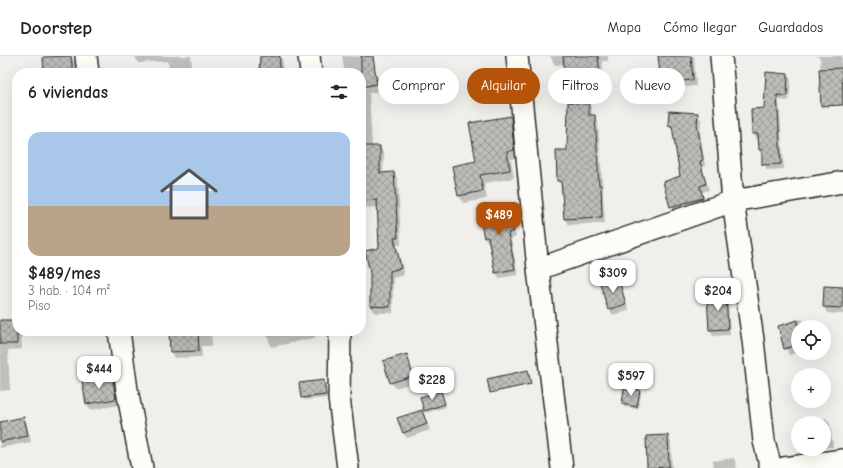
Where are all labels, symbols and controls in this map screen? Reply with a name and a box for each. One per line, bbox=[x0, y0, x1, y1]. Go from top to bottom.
text: Doorstep bbox=[20, 17, 92, 39]
text: Mapa bbox=[608, 19, 641, 36]
text: Cómo llegar bbox=[663, 19, 736, 36]
text: Guardados bbox=[758, 19, 823, 36]
chip: Comprar bbox=[378, 68, 459, 104]
chip: Alquilar bbox=[467, 68, 540, 104]
chip: Filtros bbox=[548, 68, 612, 104]
chip: Nuevo bbox=[620, 68, 685, 104]
icon: filters bbox=[328, 81, 350, 103]
text: 6 viviendas bbox=[28, 83, 108, 102]
icon: home bbox=[153, 158, 225, 230]
pin: $489 bbox=[475, 202, 523, 236]
text: $489 bbox=[485, 207, 513, 222]
pin: $309 bbox=[589, 260, 637, 294]
text: $489/mes bbox=[28, 264, 100, 283]
text: $309 bbox=[599, 265, 627, 280]
pin: $204 bbox=[694, 278, 742, 312]
text: 3 hab. · 104 m² bbox=[28, 283, 110, 298]
text: $204 bbox=[704, 283, 732, 298]
text: Piso bbox=[28, 298, 50, 313]
map controls bbox=[791, 320, 831, 456]
button: locate bbox=[791, 320, 831, 360]
pin: $444 bbox=[75, 356, 123, 390]
text: $444 bbox=[86, 361, 112, 376]
pin: $597 bbox=[607, 363, 655, 397]
pin: $228 bbox=[408, 367, 456, 401]
text: $597 bbox=[617, 368, 645, 383]
button: + bbox=[791, 368, 831, 408]
text: $228 bbox=[418, 372, 446, 387]
button: − bbox=[791, 416, 831, 456]

